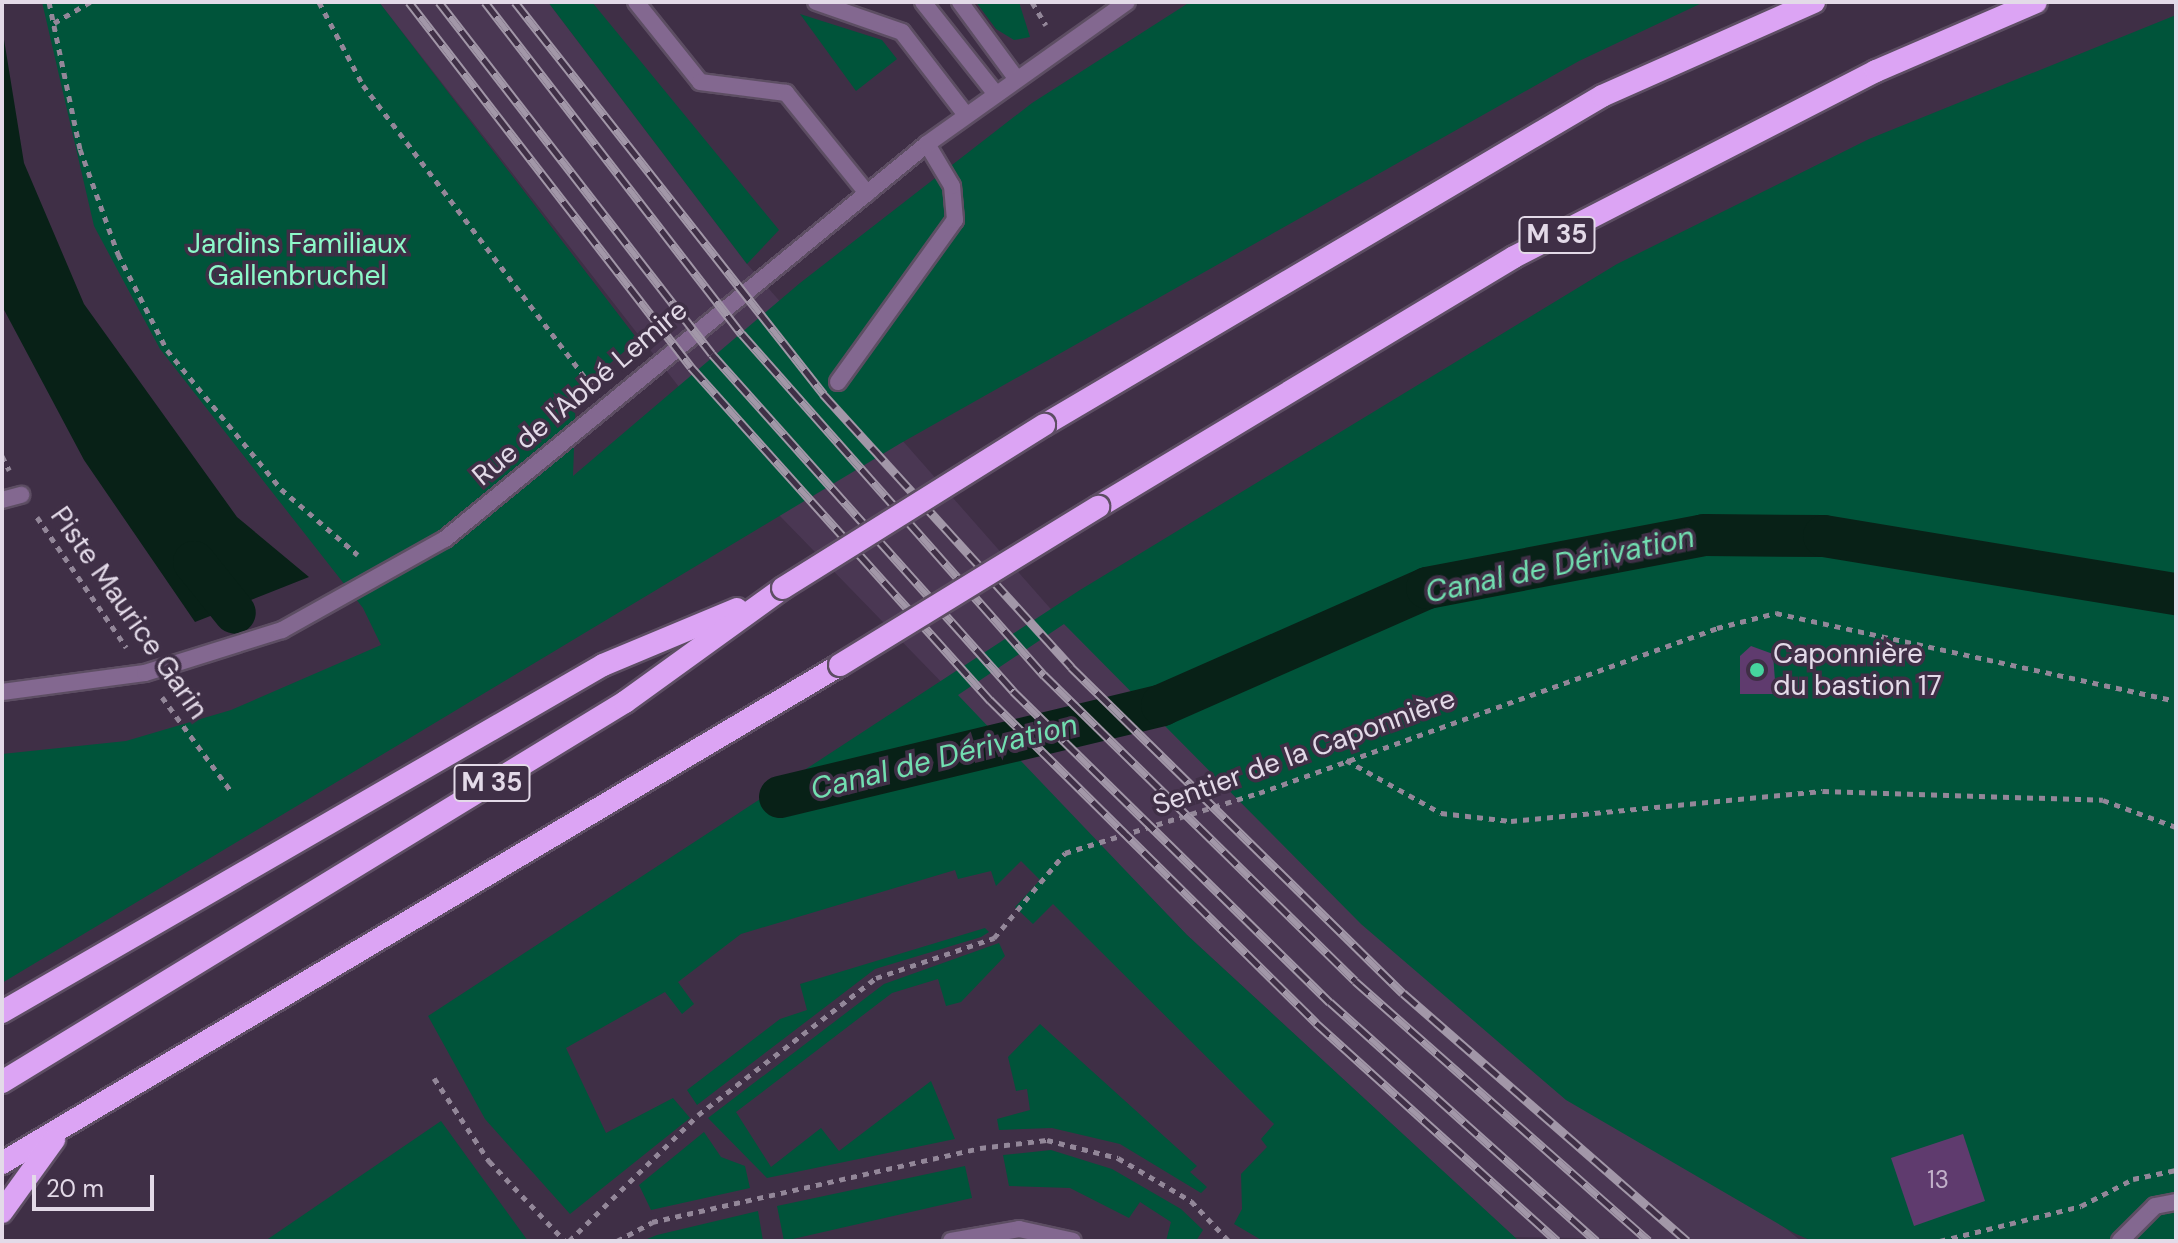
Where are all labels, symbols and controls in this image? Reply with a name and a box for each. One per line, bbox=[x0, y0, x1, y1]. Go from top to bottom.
road number: M 35 bbox=[1517, 213, 1597, 257]
park label: Jardins Familiaux Gallenbruchel bbox=[187, 227, 407, 293]
street label: Rue de l'Abbé Lemire bbox=[466, 293, 694, 493]
street label: Piste Maurice Garin bbox=[43, 500, 215, 726]
water label: Canal de Dérivation bbox=[1422, 519, 1698, 611]
place label: Caponnière du bastion 17 bbox=[1773, 637, 1942, 703]
marker: Caponnière du bastion 17 bbox=[1748, 661, 1766, 679]
street label: Sentier de la Caponnière bbox=[1148, 682, 1460, 822]
water label: Canal de Dérivation bbox=[807, 706, 1081, 808]
road number: M 35 bbox=[452, 761, 532, 805]
scale bar bbox=[36, 1159, 158, 1209]
house number: 13 bbox=[1927, 1166, 1949, 1194]
text: 20 m bbox=[46, 1173, 104, 1204]

